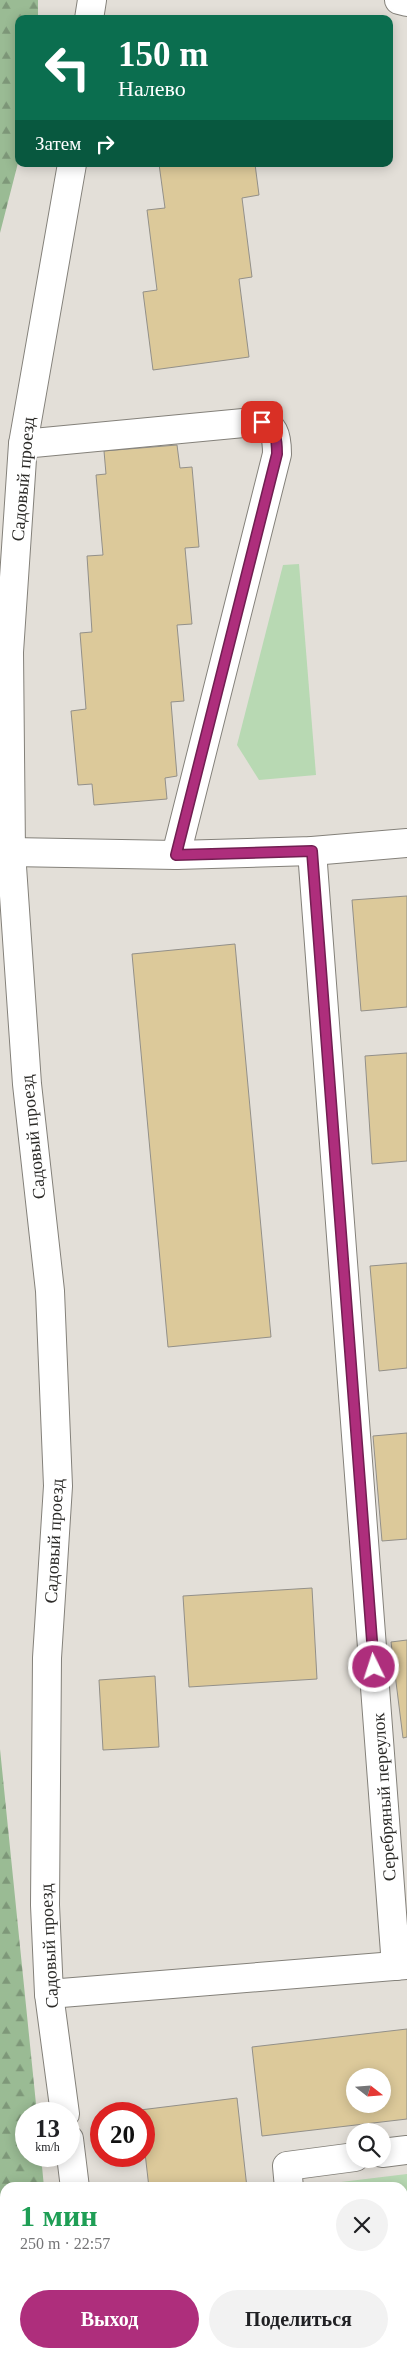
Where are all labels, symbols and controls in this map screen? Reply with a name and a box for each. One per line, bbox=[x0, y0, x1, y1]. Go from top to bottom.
icon: left bbox=[35, 35, 100, 100]
text: 150 m bbox=[118, 35, 208, 74]
text: Налево bbox=[118, 76, 186, 101]
icon: right bbox=[91, 130, 119, 158]
text: Затем bbox=[35, 133, 81, 154]
pin bbox=[241, 401, 283, 443]
icon: arrive bbox=[248, 408, 276, 436]
street label: Садовый проезд bbox=[8, 416, 38, 542]
street label: Садовый проезд bbox=[17, 1074, 49, 1200]
street label: Садовый проезд bbox=[41, 1478, 67, 1604]
position arrow bbox=[347, 1640, 399, 1692]
street label: Серебряный переулок bbox=[368, 1712, 400, 1882]
street label: Садовый проезд bbox=[36, 1883, 62, 2009]
north arrow bbox=[346, 2068, 391, 2112]
map controls bbox=[346, 2068, 391, 2168]
speed limit sign: 20 bbox=[90, 2102, 155, 2167]
text: 13 bbox=[35, 2115, 60, 2142]
button: search bbox=[346, 2123, 391, 2168]
text: km/h bbox=[35, 2140, 60, 2154]
text: 1 мин bbox=[20, 2199, 98, 2232]
button: close bbox=[336, 2199, 388, 2251]
text: 250 m · 22:57 bbox=[20, 2235, 110, 2252]
button: Выход bbox=[20, 2290, 199, 2348]
button: Поделиться bbox=[209, 2290, 388, 2348]

